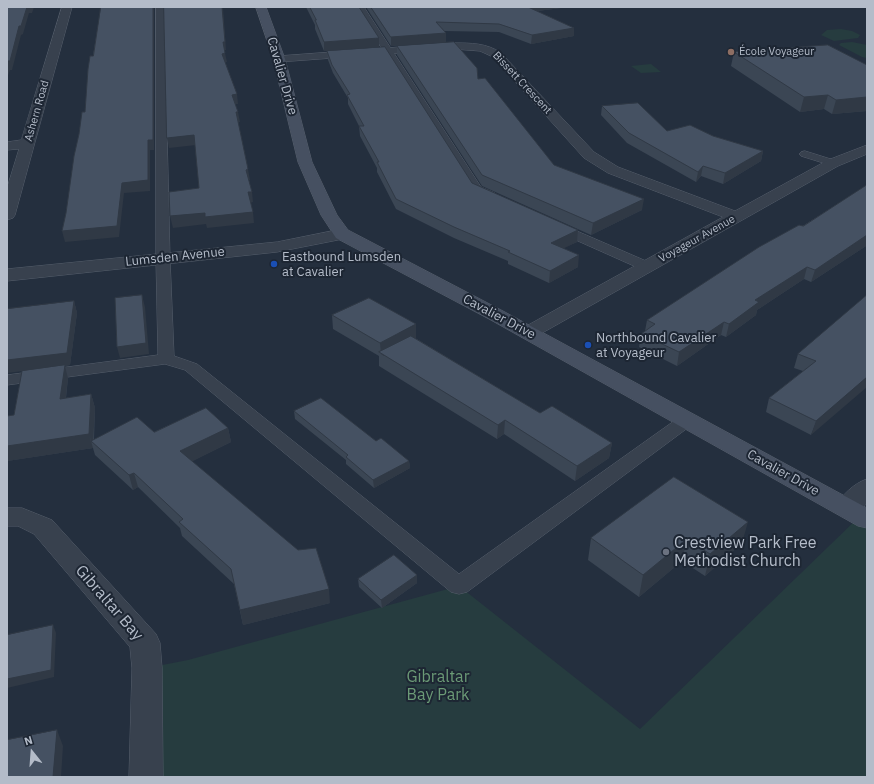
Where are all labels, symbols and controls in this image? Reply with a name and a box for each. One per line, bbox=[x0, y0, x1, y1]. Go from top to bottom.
street label: Cavalier Drive bbox=[263, 35, 301, 117]
place label: École Voyageur bbox=[739, 45, 814, 59]
marker: École Voyageur bbox=[726, 47, 736, 57]
street label: Bissett Crescent bbox=[490, 49, 554, 117]
street label: Ashern Road bbox=[22, 79, 52, 143]
street label: Voyageur Avenue bbox=[657, 213, 737, 265]
street label: Lumsden Avenue bbox=[124, 244, 226, 270]
place label: Eastbound Lumsden at Cavalier bbox=[282, 249, 401, 280]
marker: Eastbound Lumsden at Cavalier bbox=[269, 259, 279, 269]
street label: Cavalier Drive bbox=[460, 291, 538, 343]
place label: Northbound Cavalier at Voyageur bbox=[596, 330, 716, 361]
marker: Northbound Cavalier at Voyageur bbox=[583, 340, 593, 350]
street label: Cavalier Drive bbox=[744, 447, 822, 499]
place label: Crestview Park Free Methodist Church bbox=[674, 533, 817, 571]
marker: Crestview Park Free Methodist Church bbox=[661, 547, 671, 557]
street label: Gibraltar Bay bbox=[71, 561, 147, 645]
park label: Gibraltar Bay Park bbox=[406, 667, 470, 705]
north arrow bbox=[12, 732, 52, 772]
text: N bbox=[23, 733, 34, 748]

